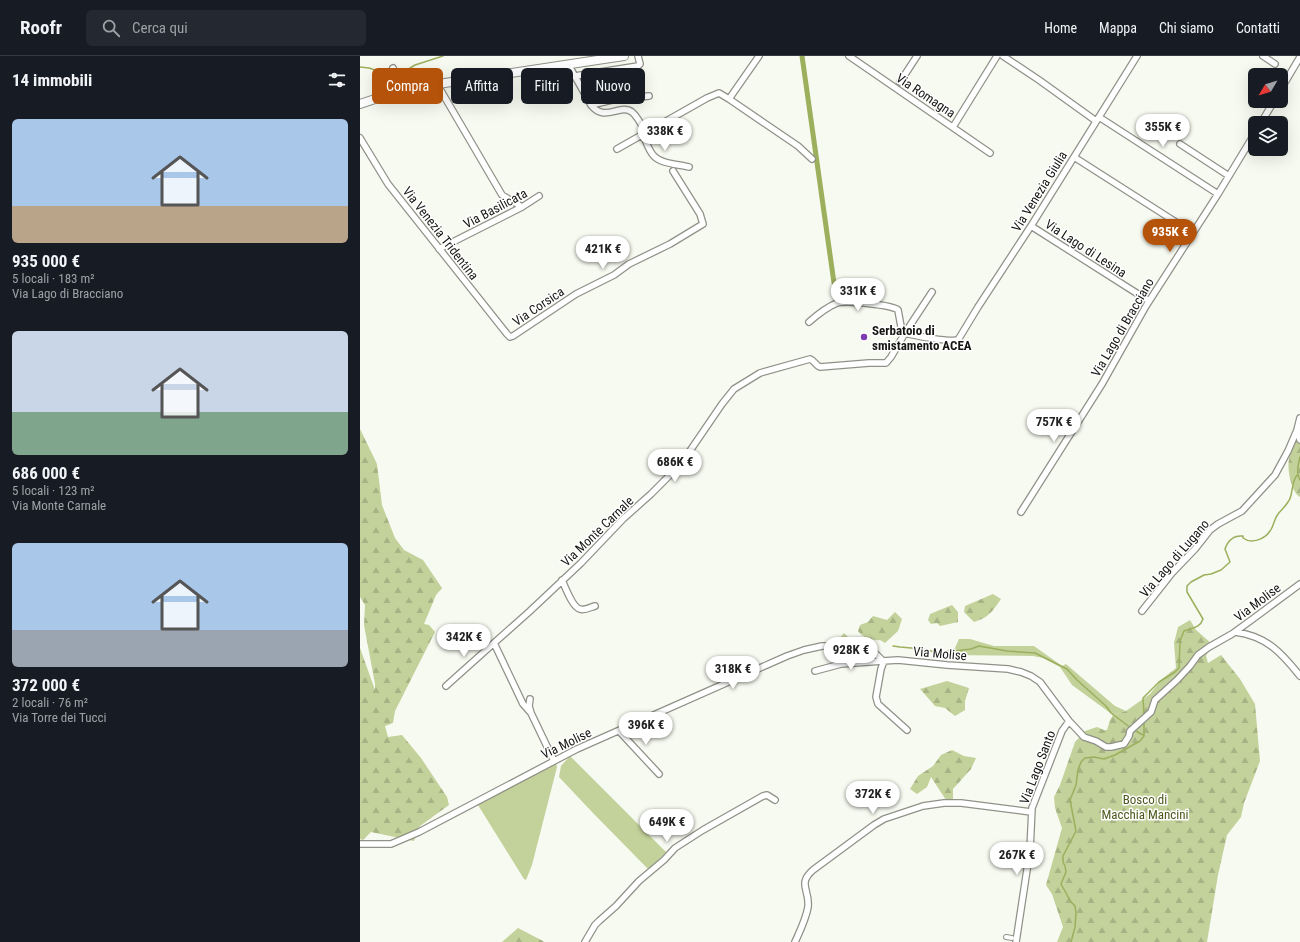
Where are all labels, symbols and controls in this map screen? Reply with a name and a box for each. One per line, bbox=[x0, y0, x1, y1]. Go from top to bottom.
search box bbox=[86, 10, 366, 46]
text: Roofr bbox=[20, 16, 62, 39]
icon: search bbox=[100, 17, 122, 39]
text: Cerca qui bbox=[132, 19, 188, 37]
text: Home bbox=[1044, 20, 1077, 36]
text: Mappa bbox=[1099, 20, 1137, 36]
text: Chi siamo bbox=[1159, 20, 1214, 36]
text: Contatti bbox=[1236, 20, 1280, 36]
chip: Compra bbox=[372, 68, 443, 104]
chip: Affitta bbox=[451, 68, 513, 104]
chip: Filtri bbox=[521, 68, 573, 104]
chip: Nuovo bbox=[581, 68, 645, 104]
north arrow bbox=[1248, 68, 1288, 108]
map controls bbox=[1248, 68, 1288, 156]
icon: filters bbox=[326, 69, 348, 91]
text: 14 immobili bbox=[12, 70, 92, 90]
street label: Via Romagna bbox=[893, 70, 958, 121]
pin: 355K € bbox=[1130, 114, 1196, 148]
button: layers bbox=[1248, 116, 1288, 156]
pin: 338K € bbox=[632, 118, 698, 152]
text: 355K € bbox=[1145, 119, 1181, 134]
text: 338K € bbox=[647, 123, 683, 138]
icon: home bbox=[144, 145, 216, 217]
street label: Via Venezia Giulia bbox=[1009, 148, 1070, 234]
street label: Via Venezia Tridentina bbox=[400, 184, 482, 283]
street label: Via Basilicata bbox=[461, 185, 530, 231]
street label: Via Lago di Lesina bbox=[1042, 217, 1129, 280]
pin: 935K € bbox=[1137, 219, 1203, 253]
text: 935K € bbox=[1152, 224, 1188, 239]
pin: 421K € bbox=[570, 236, 636, 270]
text: 421K € bbox=[585, 241, 621, 256]
text: 935 000 € bbox=[12, 251, 80, 271]
text: 5 locali · 183 m² bbox=[12, 271, 95, 286]
street label: Via Lago di Bracciano bbox=[1088, 275, 1157, 379]
pin: 331K € bbox=[825, 278, 891, 312]
text: 331K € bbox=[840, 283, 876, 298]
street label: Via Corsica bbox=[510, 284, 567, 329]
text: Via Lago di Bracciano bbox=[12, 286, 123, 301]
place label: Serbatoio di smistamento ACEA bbox=[872, 323, 972, 353]
marker: Serbatoio di smistamento ACEA bbox=[859, 332, 869, 342]
icon: home bbox=[144, 357, 216, 429]
pin: 757K € bbox=[1021, 409, 1087, 443]
text: 757K € bbox=[1036, 414, 1072, 429]
pin: 686K € bbox=[642, 449, 708, 483]
text: 686K € bbox=[657, 454, 693, 469]
text: 686 000 € bbox=[12, 463, 80, 483]
text: 5 locali · 123 m² bbox=[12, 483, 95, 498]
street label: Via Monte Carnale bbox=[558, 493, 636, 569]
text: Via Monte Carnale bbox=[12, 498, 106, 513]
street label: Via Lago di Lugano bbox=[1137, 516, 1212, 600]
icon: home bbox=[144, 569, 216, 641]
street label: Via Molise bbox=[1231, 580, 1283, 625]
pin: 342K € bbox=[431, 624, 497, 658]
text: 342K € bbox=[446, 629, 482, 644]
pin: 928K € bbox=[818, 637, 884, 671]
text: 928K € bbox=[833, 642, 869, 657]
street label: Via Molise bbox=[912, 644, 967, 663]
pin: 318K € bbox=[700, 656, 766, 690]
text: 318K € bbox=[715, 661, 751, 676]
text: 372 000 € bbox=[12, 675, 80, 695]
text: 2 locali · 76 m² bbox=[12, 695, 88, 710]
text: Via Torre dei Tucci bbox=[12, 710, 106, 725]
pin: 396K € bbox=[613, 712, 679, 746]
text: 396K € bbox=[628, 717, 664, 732]
street label: Via Molise bbox=[539, 725, 594, 762]
street label: Via Lago Santo bbox=[1017, 728, 1058, 806]
pin: 372K € bbox=[840, 781, 906, 815]
text: 372K € bbox=[855, 786, 891, 801]
park label: Bosco di Macchia Mancini bbox=[1101, 792, 1189, 822]
pin: 649K € bbox=[634, 809, 700, 843]
text: 649K € bbox=[649, 814, 685, 829]
pin: 267K € bbox=[984, 842, 1050, 876]
text: 267K € bbox=[999, 847, 1035, 862]

